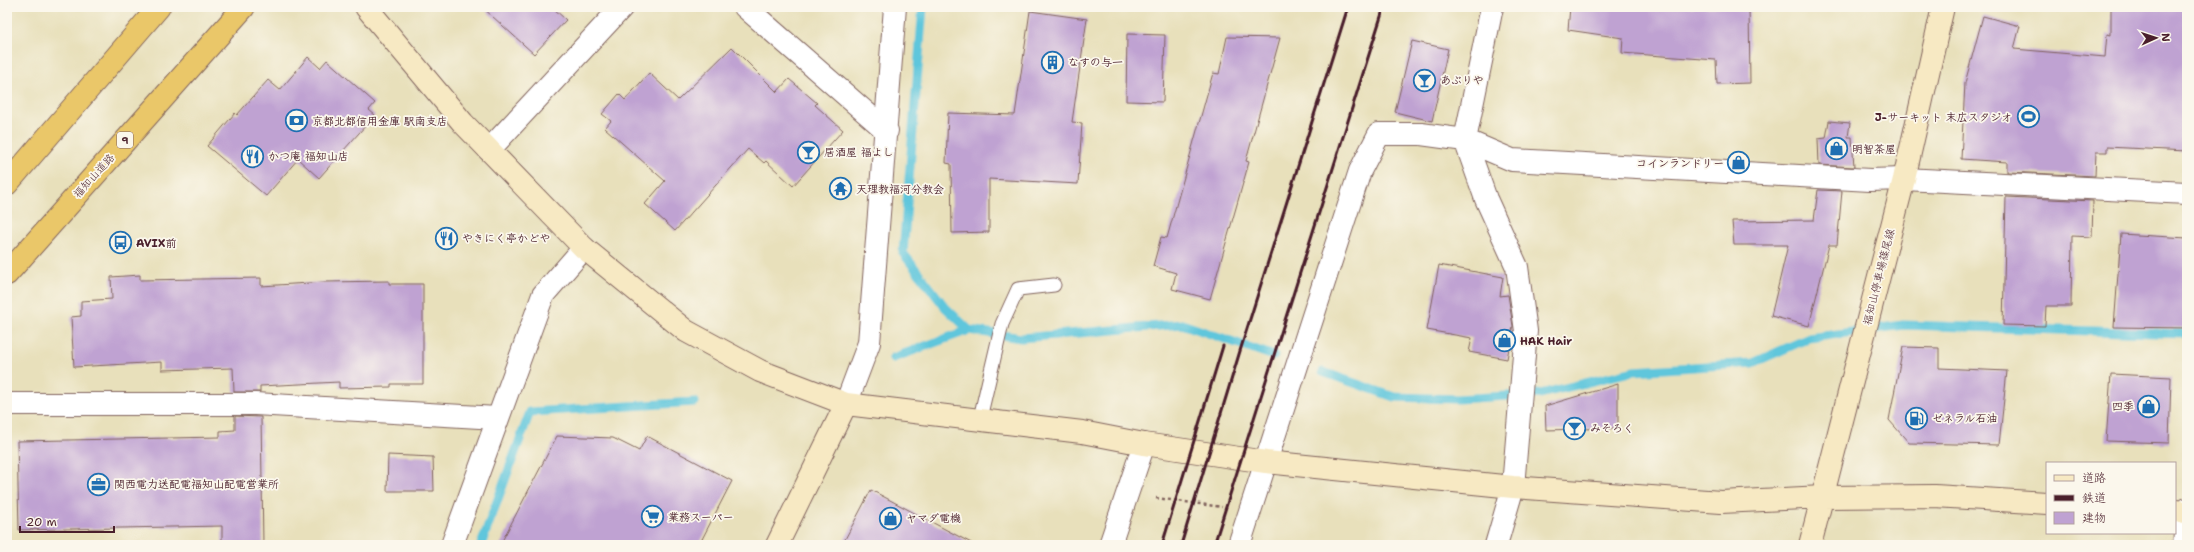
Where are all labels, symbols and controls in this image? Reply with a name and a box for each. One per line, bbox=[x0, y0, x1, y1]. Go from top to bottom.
north arrow bbox=[2136, 18, 2176, 58]
text: N bbox=[2158, 33, 2173, 43]
building icon: なすの与一 bbox=[1039, 49, 1065, 75]
place label: なすの与一 bbox=[1068, 55, 1123, 70]
bar icon: あぶりや bbox=[1412, 67, 1438, 93]
place label: あぶりや bbox=[1440, 73, 1484, 88]
sports icon: J-サーキット 末広スタジオ bbox=[2015, 104, 2041, 130]
bank icon: 京都北都信用金庫 駅南支店 bbox=[283, 108, 309, 134]
place label: J-サーキット 末広スタジオ bbox=[1875, 110, 2012, 125]
place label: 京都北都信用金庫 駅南支店 bbox=[312, 114, 448, 129]
road number: 9 bbox=[117, 132, 133, 148]
shop icon: 明智茶屋 bbox=[1823, 136, 1849, 162]
bar icon: 居酒屋 福よし bbox=[796, 139, 822, 165]
place label: 明智茶屋 bbox=[1852, 142, 1896, 157]
restaurant icon: かつ庵 福知山店 bbox=[239, 143, 265, 169]
place label: 居酒屋 福よし bbox=[824, 145, 894, 160]
place label: かつ庵 福知山店 bbox=[268, 149, 349, 164]
shop icon: コインランドリー bbox=[1726, 150, 1752, 176]
street label: 福知山道路 bbox=[70, 151, 118, 201]
place label: コインランドリー bbox=[1636, 156, 1724, 171]
temple icon: 天理教福河分教会 bbox=[827, 176, 853, 202]
place label: 天理教福河分教会 bbox=[856, 182, 944, 197]
restaurant icon: やきにく亭かどや bbox=[434, 225, 460, 251]
street label: 福知山停車場篠尾線 bbox=[1860, 227, 1898, 327]
bus stop icon: AVIX前 bbox=[107, 230, 133, 256]
place label: やきにく亭かどや bbox=[462, 231, 550, 246]
place label: AVIX前 bbox=[136, 236, 176, 251]
shop icon: HAK Hair bbox=[1491, 328, 1517, 354]
place label: HAK Hair bbox=[1520, 334, 1572, 349]
shop icon: 四季 bbox=[2136, 393, 2162, 419]
place label: 四季 bbox=[2112, 399, 2134, 414]
fuel station icon: ゼネラル石油 bbox=[1904, 405, 1930, 431]
place label: ゼネラル石油 bbox=[1932, 411, 1998, 426]
bar icon: みそろく bbox=[1561, 415, 1587, 441]
place label: みそろく bbox=[1590, 421, 1634, 436]
legend bbox=[2046, 462, 2176, 534]
text: 道路 bbox=[2082, 470, 2106, 486]
office icon: 関西電力送配電福知山配電営業所 bbox=[85, 471, 111, 497]
place label: 関西電力送配電福知山配電営業所 bbox=[114, 477, 279, 492]
text: 鉄道 bbox=[2082, 490, 2106, 506]
supermarket icon: 業務スーパー bbox=[640, 504, 666, 530]
shop icon: ヤマダ電機 bbox=[877, 505, 903, 531]
scale bar bbox=[20, 508, 114, 534]
place label: 業務スーパー bbox=[668, 510, 734, 525]
text: 建物 bbox=[2082, 510, 2106, 526]
place label: ヤマダ電機 bbox=[906, 511, 961, 526]
text: 20 m bbox=[26, 514, 57, 530]

